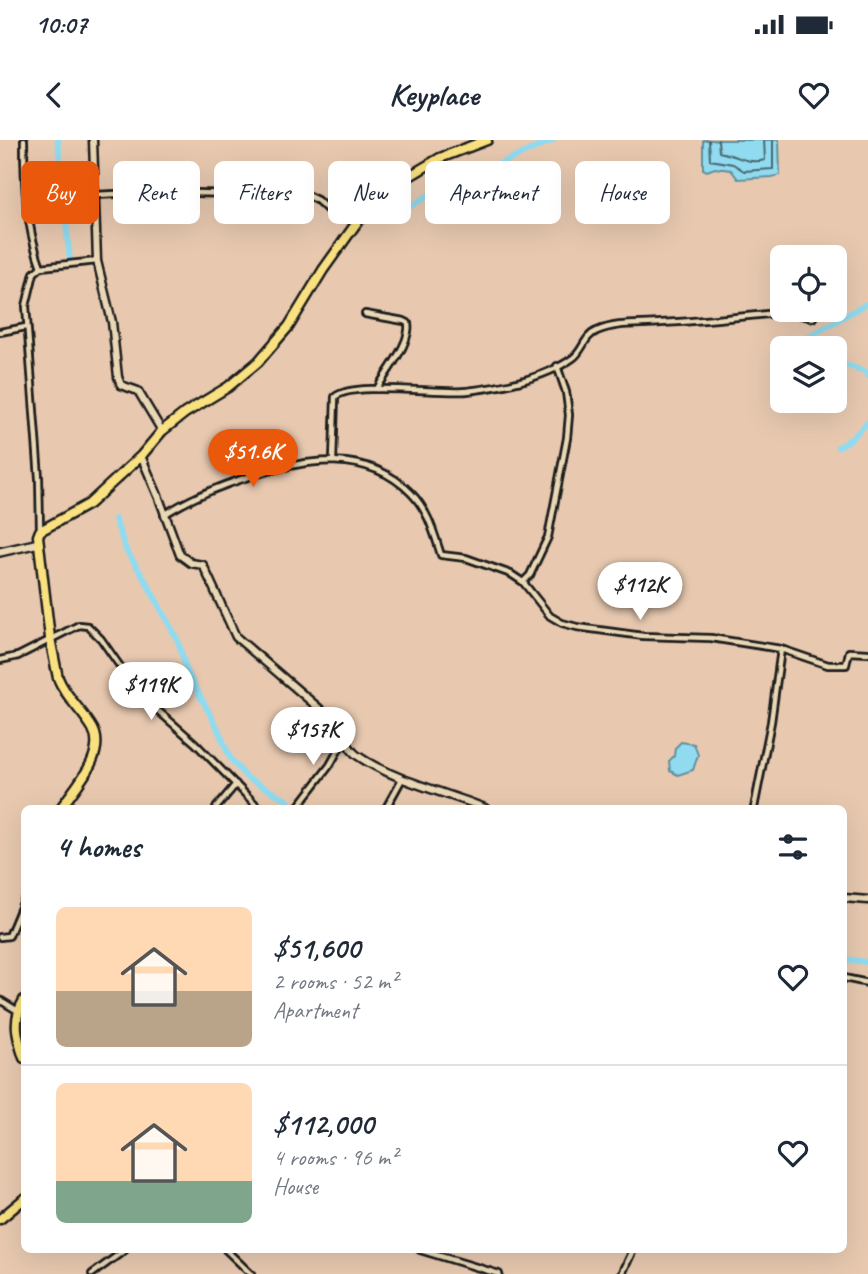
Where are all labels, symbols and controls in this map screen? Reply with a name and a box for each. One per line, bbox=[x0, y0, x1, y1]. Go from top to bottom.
text: 10:07 bbox=[35, 8, 87, 41]
text: Keyplace bbox=[389, 74, 479, 115]
icon: back bbox=[35, 76, 73, 114]
icon: heart bbox=[795, 76, 833, 114]
chip: Buy bbox=[21, 161, 99, 224]
chip: Rent bbox=[113, 161, 200, 224]
chip: Filters bbox=[214, 161, 314, 224]
chip: New bbox=[328, 161, 411, 224]
chip: Apartment bbox=[425, 161, 561, 224]
chip: House bbox=[575, 161, 670, 224]
map controls bbox=[770, 245, 847, 413]
button: locate bbox=[770, 245, 847, 322]
button: layers bbox=[770, 336, 847, 413]
pin: $51.6K bbox=[196, 430, 310, 489]
text: $51.6K bbox=[224, 437, 282, 466]
pin: $112K bbox=[591, 562, 689, 622]
text: $112K bbox=[613, 570, 667, 599]
pin: $119K bbox=[102, 662, 200, 722]
text: $119K bbox=[125, 670, 177, 699]
pin: $157K bbox=[264, 708, 362, 767]
text: $157K bbox=[287, 715, 339, 744]
text: 4 homes bbox=[56, 828, 141, 866]
icon: filters bbox=[774, 828, 812, 866]
text: $51,600 bbox=[273, 929, 360, 967]
icon: home bbox=[112, 935, 196, 1019]
icon: heart bbox=[774, 958, 812, 996]
text: 2 rooms · 52 m² bbox=[273, 967, 397, 996]
text: Apartment bbox=[273, 996, 358, 1025]
text: $112,000 bbox=[273, 1105, 373, 1143]
icon: home bbox=[112, 1111, 196, 1195]
icon: heart bbox=[774, 1134, 812, 1172]
text: 4 rooms · 96 m² bbox=[273, 1143, 397, 1172]
text: House bbox=[273, 1172, 318, 1201]

